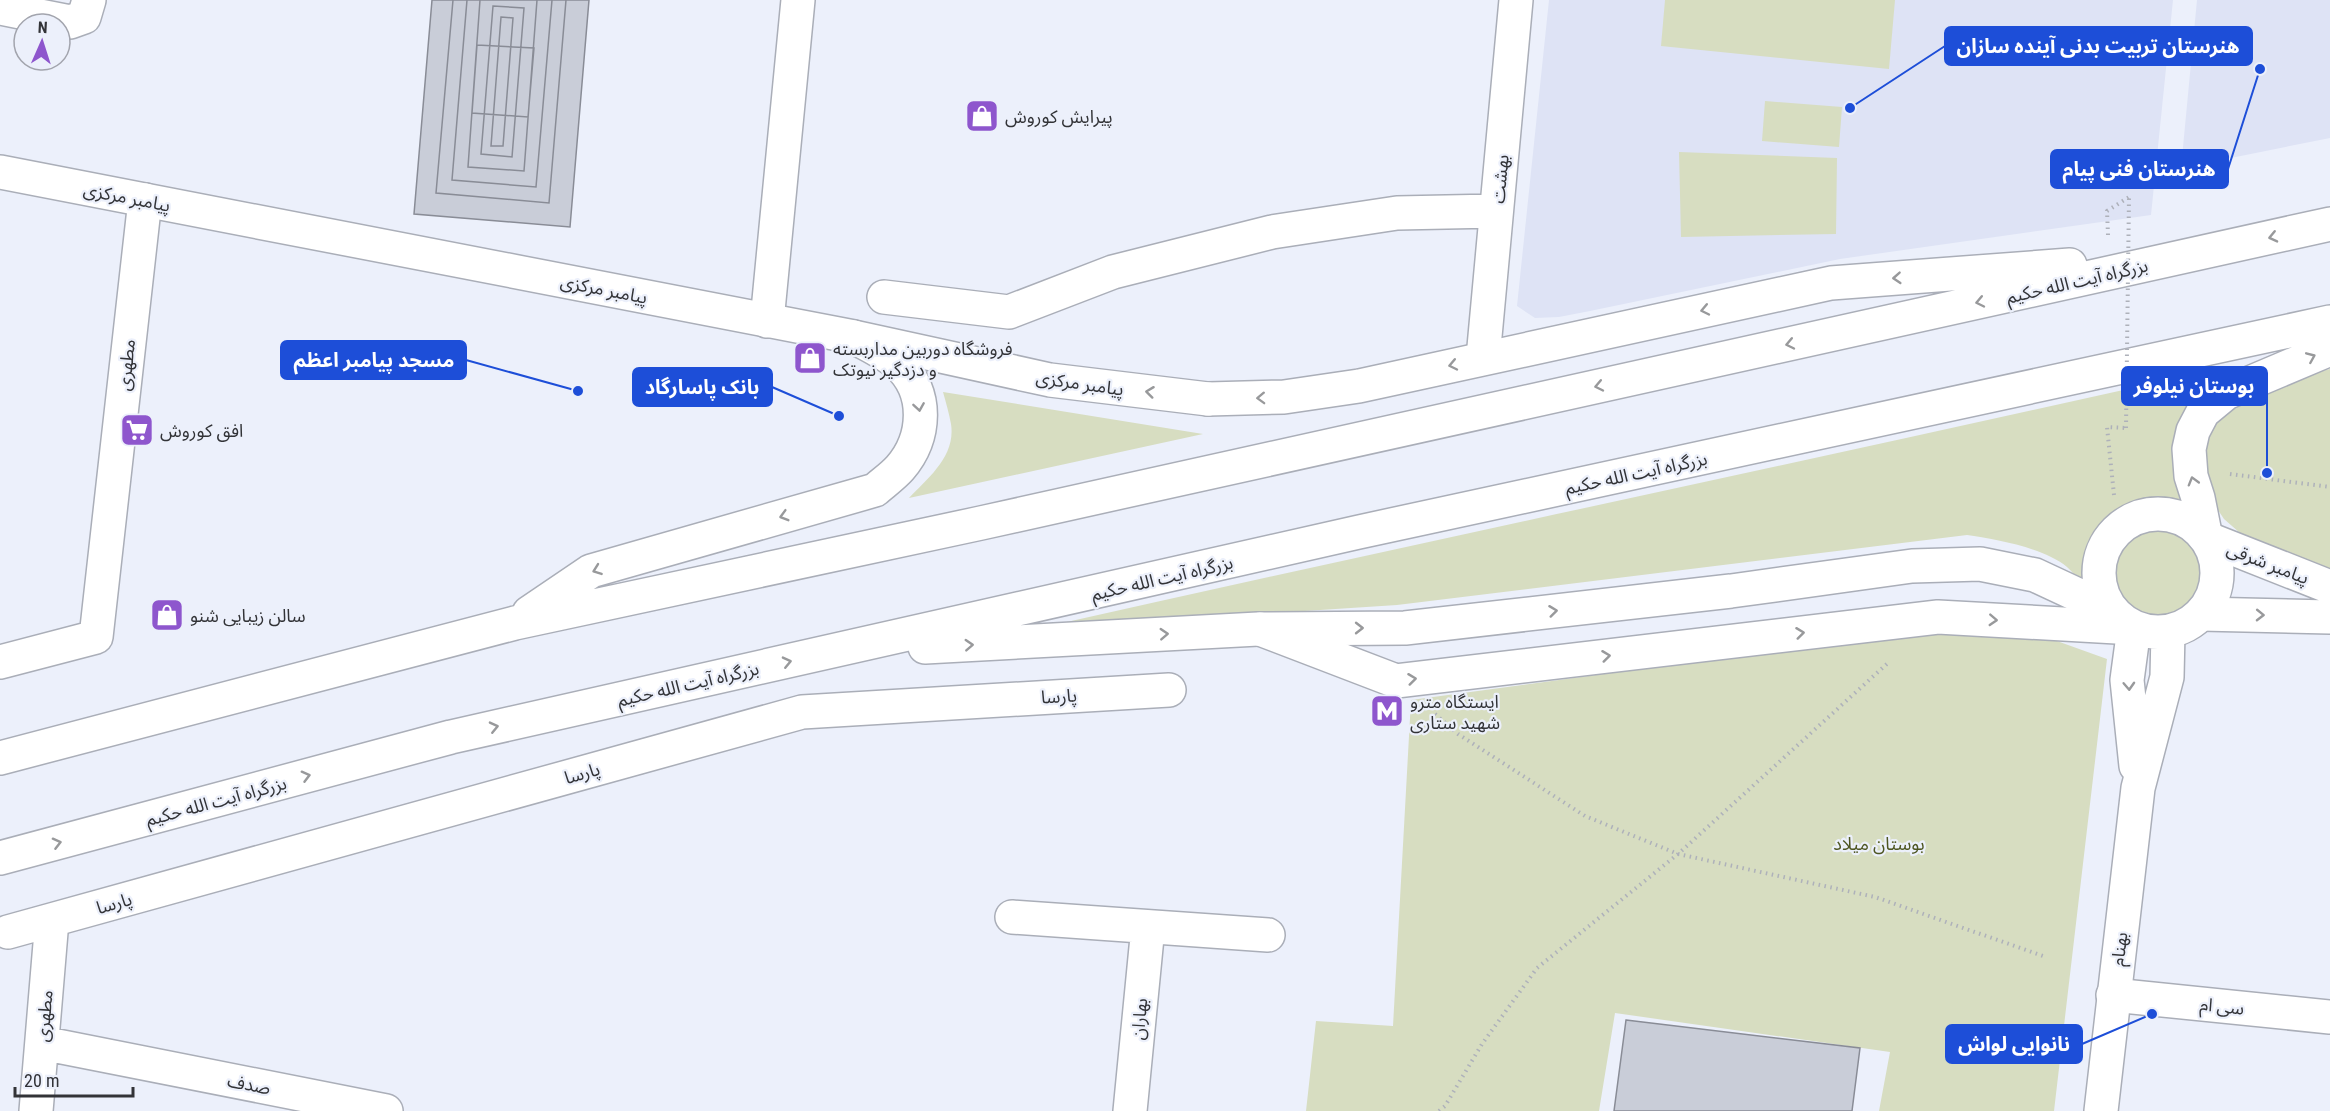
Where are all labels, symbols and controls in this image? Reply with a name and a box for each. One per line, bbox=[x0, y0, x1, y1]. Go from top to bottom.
north arrow bbox=[12, 12, 72, 72]
text: N bbox=[37, 18, 48, 37]
callout: هنرستان تربیت بدنی آینده سازان bbox=[1945, 27, 2252, 65]
text: هنرستان تربیت بدنی آینده سازان bbox=[1956, 34, 2240, 58]
shop icon: پیرایش کوروش bbox=[964, 98, 1000, 134]
place label: پیرایش کوروش bbox=[1005, 106, 1113, 128]
callout: هنرستان فنی پیام bbox=[2051, 150, 2228, 188]
street label: بهشت bbox=[1487, 154, 1513, 204]
text: هنرستان فنی پیام bbox=[2063, 157, 2216, 184]
street label: پیامبر مرکزی bbox=[81, 178, 172, 217]
one-way arrow bbox=[2268, 230, 2278, 243]
street label: بزرگراه آیت الله حکیم bbox=[2004, 254, 2151, 310]
street label: پیامبر مرکزی bbox=[558, 270, 649, 309]
one-way arrow bbox=[1892, 272, 1901, 285]
one-way arrow bbox=[1975, 295, 1985, 308]
one-way arrow bbox=[1700, 303, 1710, 316]
one-way arrow bbox=[1785, 337, 1795, 350]
street label: مطهری bbox=[113, 338, 140, 392]
place label: فروشگاه دوربین مداربسته و دزدگیر نیوتک‌ bbox=[833, 338, 1013, 381]
shop icon: فروشگاه دوربین مداربسته و دزدگیر نیوتک‌ bbox=[792, 340, 828, 376]
callout: مسجد پیامبر اعظم bbox=[281, 341, 466, 379]
text: مسجد پیامبر اعظم bbox=[294, 348, 454, 375]
one-way arrow bbox=[2305, 352, 2316, 364]
one-way arrow bbox=[1448, 358, 1458, 371]
street label: پیامبر مرکزی bbox=[1035, 366, 1125, 401]
callout: بوستان نیلوفر bbox=[2122, 367, 2267, 405]
callout: بانک پاسارگاد bbox=[633, 368, 772, 406]
text: بوستان نیلوفر bbox=[2133, 374, 2254, 398]
text: بانک پاسارگاد bbox=[645, 375, 759, 401]
one-way arrow bbox=[1595, 379, 1605, 392]
one-way arrow bbox=[1146, 387, 1155, 399]
one-way arrow bbox=[1256, 391, 1265, 404]
one-way arrow bbox=[913, 402, 925, 411]
supermarket icon: افق کوروش bbox=[119, 412, 155, 448]
place label: افق کوروش bbox=[160, 420, 243, 442]
street label: بزرگراه آیت الله حکیم bbox=[1563, 448, 1710, 501]
one-way arrow bbox=[2188, 476, 2200, 487]
one-way arrow bbox=[779, 509, 790, 521]
street label: پیامبر شرقی bbox=[2224, 538, 2312, 589]
street label: بزرگراه آیت الله حکیم bbox=[1089, 551, 1236, 607]
one-way arrow bbox=[592, 563, 603, 576]
shop icon: سالن زیبایی شنو bbox=[149, 597, 185, 633]
place label: سالن زیبایی شنو bbox=[190, 605, 306, 627]
one-way arrow bbox=[1548, 605, 1557, 618]
one-way arrow bbox=[2255, 609, 2264, 622]
one-way arrow bbox=[1989, 613, 1998, 626]
one-way arrow bbox=[1354, 622, 1363, 634]
one-way arrow bbox=[1795, 627, 1804, 640]
one-way arrow bbox=[1159, 628, 1168, 641]
one-way arrow bbox=[965, 638, 974, 651]
one-way arrow bbox=[1601, 650, 1610, 662]
one-way arrow bbox=[782, 656, 792, 669]
street label: بزرگراه آیت الله حکیم bbox=[615, 657, 762, 713]
one-way arrow bbox=[1408, 673, 1417, 685]
one-way arrow bbox=[2122, 682, 2135, 691]
street label: پارسا bbox=[1040, 685, 1078, 709]
place label: ایستگاه مترو شهید ستاری bbox=[1410, 691, 1500, 734]
metro station icon: ایستگاه مترو شهید ستاری bbox=[1369, 693, 1405, 729]
one-way arrow bbox=[489, 722, 499, 735]
street label: پارسا bbox=[562, 758, 603, 789]
one-way arrow bbox=[301, 771, 311, 784]
street label: بزرگراه آیت الله حکیم bbox=[143, 772, 289, 833]
park label: بوستان میلاد bbox=[1833, 833, 1925, 855]
one-way arrow bbox=[51, 838, 61, 851]
street label: پارسا bbox=[94, 888, 135, 919]
street label: بهنام bbox=[2107, 931, 2135, 968]
street label: مطهری bbox=[31, 989, 58, 1043]
street label: سی ام bbox=[2198, 993, 2245, 1023]
street label: بهاران bbox=[1127, 997, 1152, 1041]
callout: نانوایی لواش bbox=[1946, 1025, 2082, 1063]
text: نانوایی لواش bbox=[1958, 1032, 2070, 1056]
scale bar bbox=[15, 1060, 134, 1098]
text: 20 m bbox=[24, 1070, 59, 1091]
street label: صدف bbox=[226, 1070, 272, 1098]

